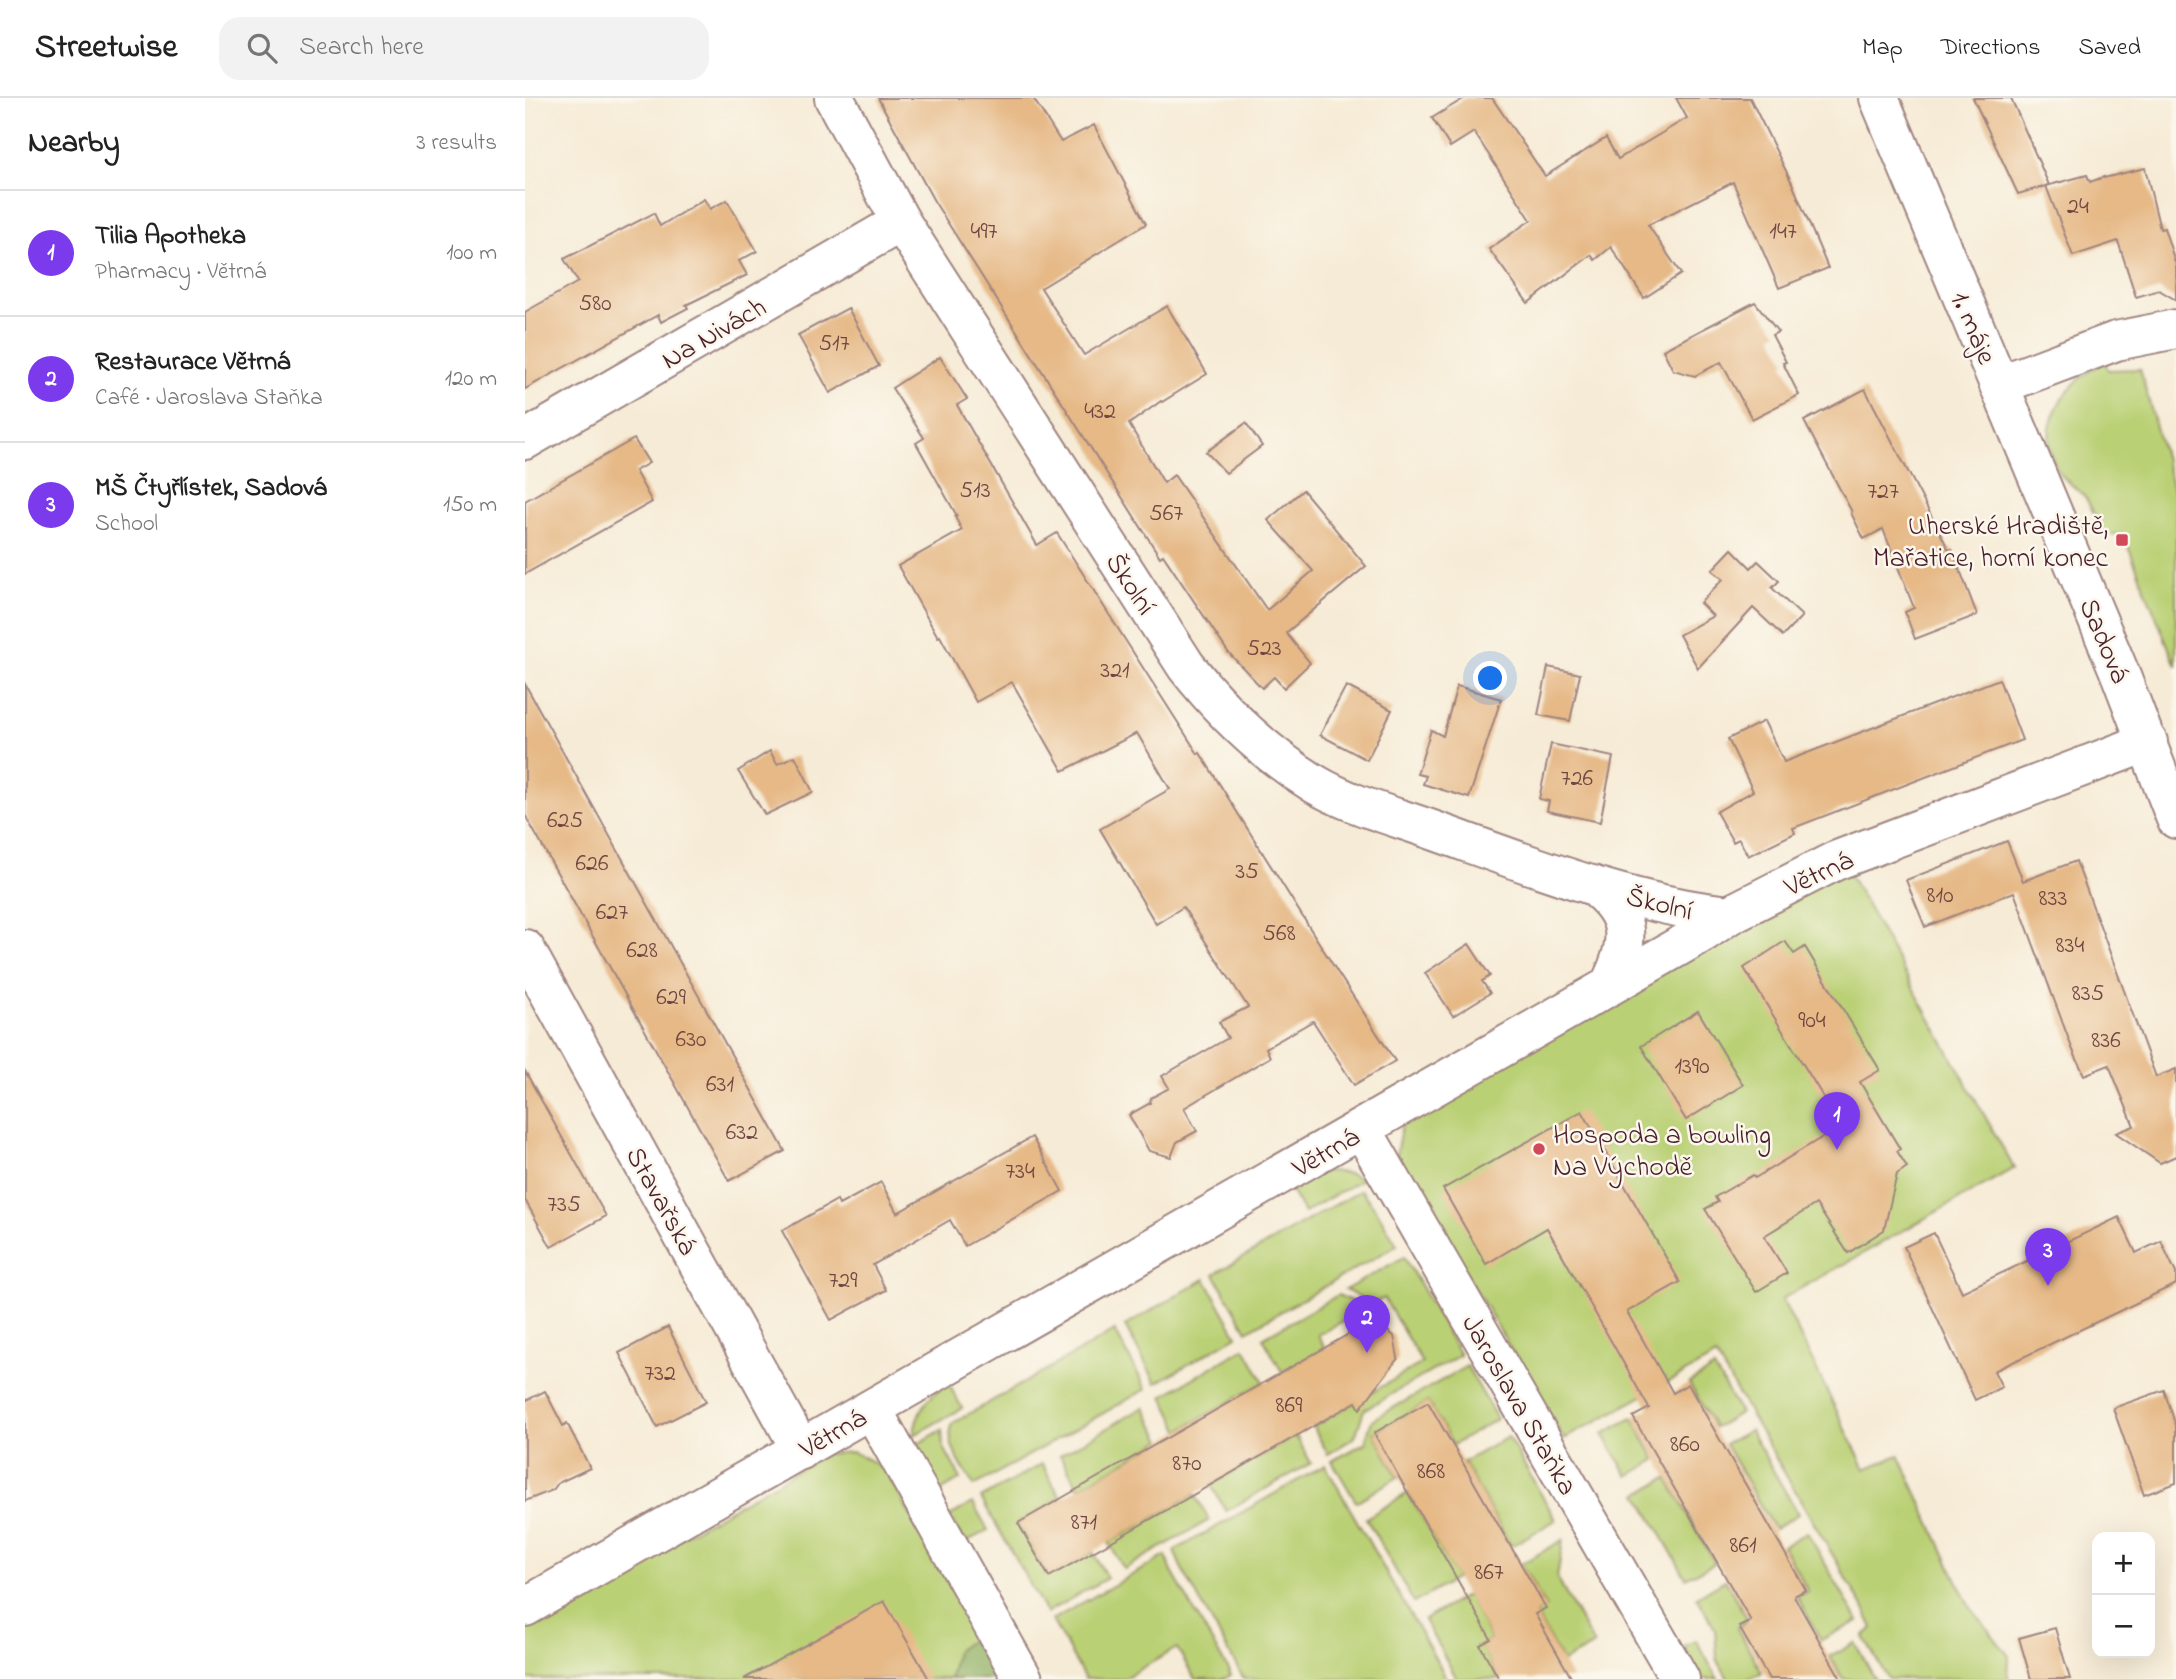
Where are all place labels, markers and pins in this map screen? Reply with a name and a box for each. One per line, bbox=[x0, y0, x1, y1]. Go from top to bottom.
place label: Uherské Hradiště, Mařatice, horní konec bbox=[1873, 507, 2109, 580]
marker: Uherské Hradiště, Mařatice, horní konec bbox=[2114, 532, 2130, 548]
pin: 1 bbox=[1814, 1092, 1860, 1150]
place label: Hospoda a bowling Na Východě bbox=[1553, 1116, 1771, 1189]
marker: Hospoda a bowling Na Východě bbox=[1531, 1141, 1547, 1157]
pin: 3 bbox=[2025, 1228, 2071, 1286]
pin: 2 bbox=[1344, 1295, 1390, 1353]

